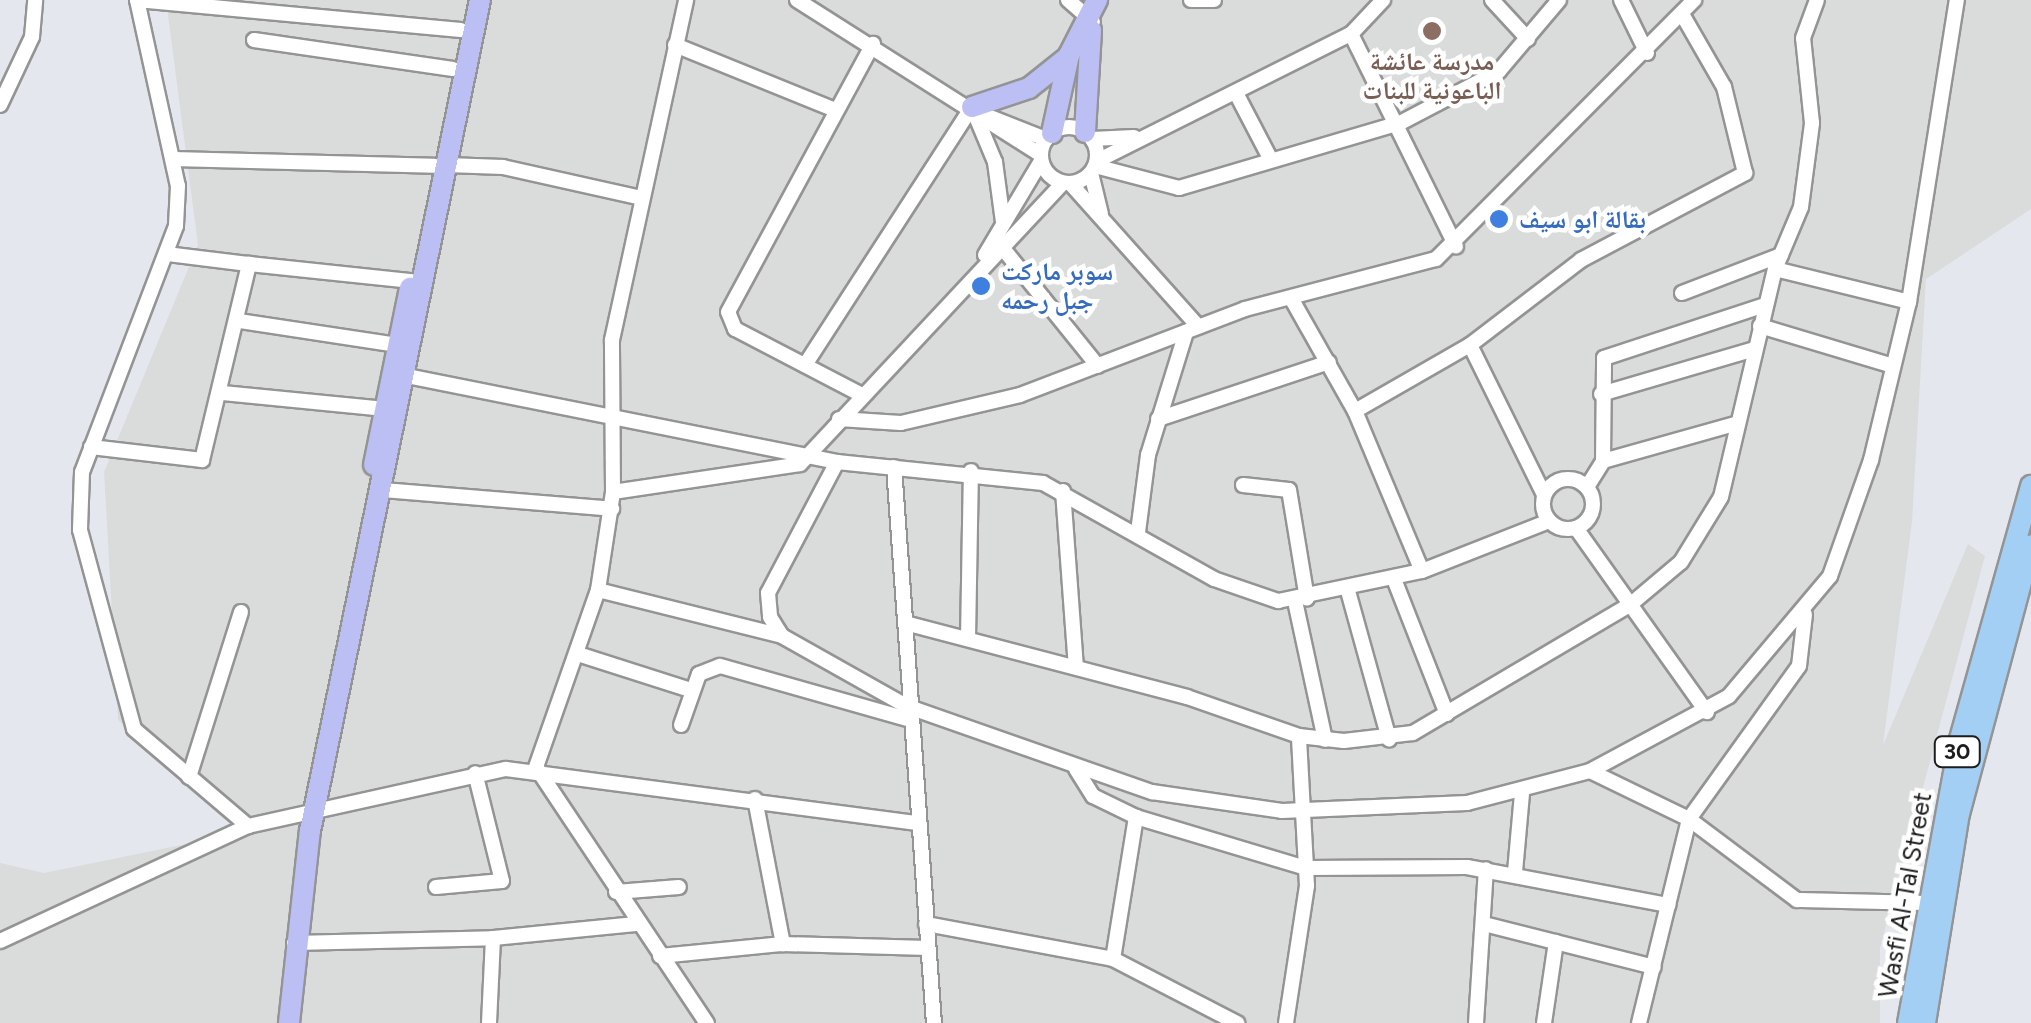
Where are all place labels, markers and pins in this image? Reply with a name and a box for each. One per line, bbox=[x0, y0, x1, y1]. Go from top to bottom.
marker: مدرسة عائشة الباعونية للبنات bbox=[1421, 20, 1443, 42]
place label: مدرسة عائشة الباعونية للبنات bbox=[1362, 47, 1502, 106]
place label: بقالة ابو سيف bbox=[1519, 204, 1646, 234]
marker: بقالة ابو سيف bbox=[1488, 208, 1510, 230]
place label: سوبر ماركت جبل رحمه bbox=[1001, 257, 1113, 316]
marker: سوبر ماركت جبل رحمه bbox=[970, 275, 992, 297]

